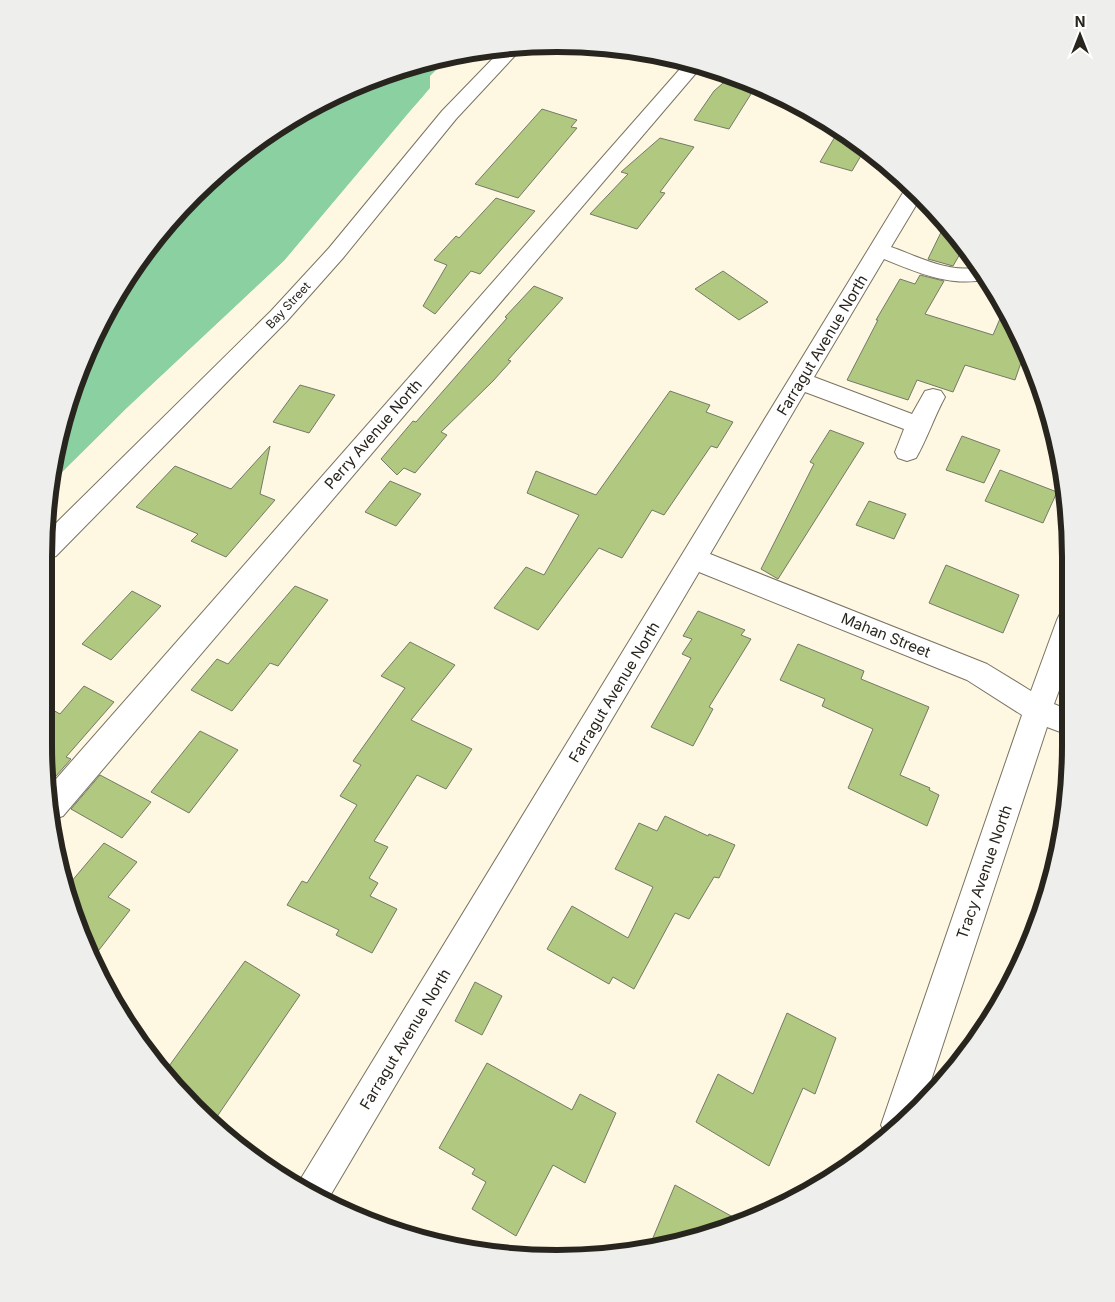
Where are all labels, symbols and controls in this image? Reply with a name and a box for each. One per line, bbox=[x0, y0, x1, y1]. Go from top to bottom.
north arrow bbox=[1055, 10, 1105, 60]
text: N bbox=[1075, 13, 1085, 30]
street label: Farragut Avenue North bbox=[772, 271, 872, 419]
street label: Bay Street bbox=[263, 278, 313, 331]
street label: Perry Avenue North bbox=[320, 375, 426, 493]
street label: Mahan Street bbox=[839, 608, 934, 662]
street label: Farragut Avenue North bbox=[564, 618, 664, 766]
street label: Tracy Avenue North bbox=[952, 802, 1016, 942]
street label: Farragut Avenue North bbox=[355, 965, 455, 1113]

